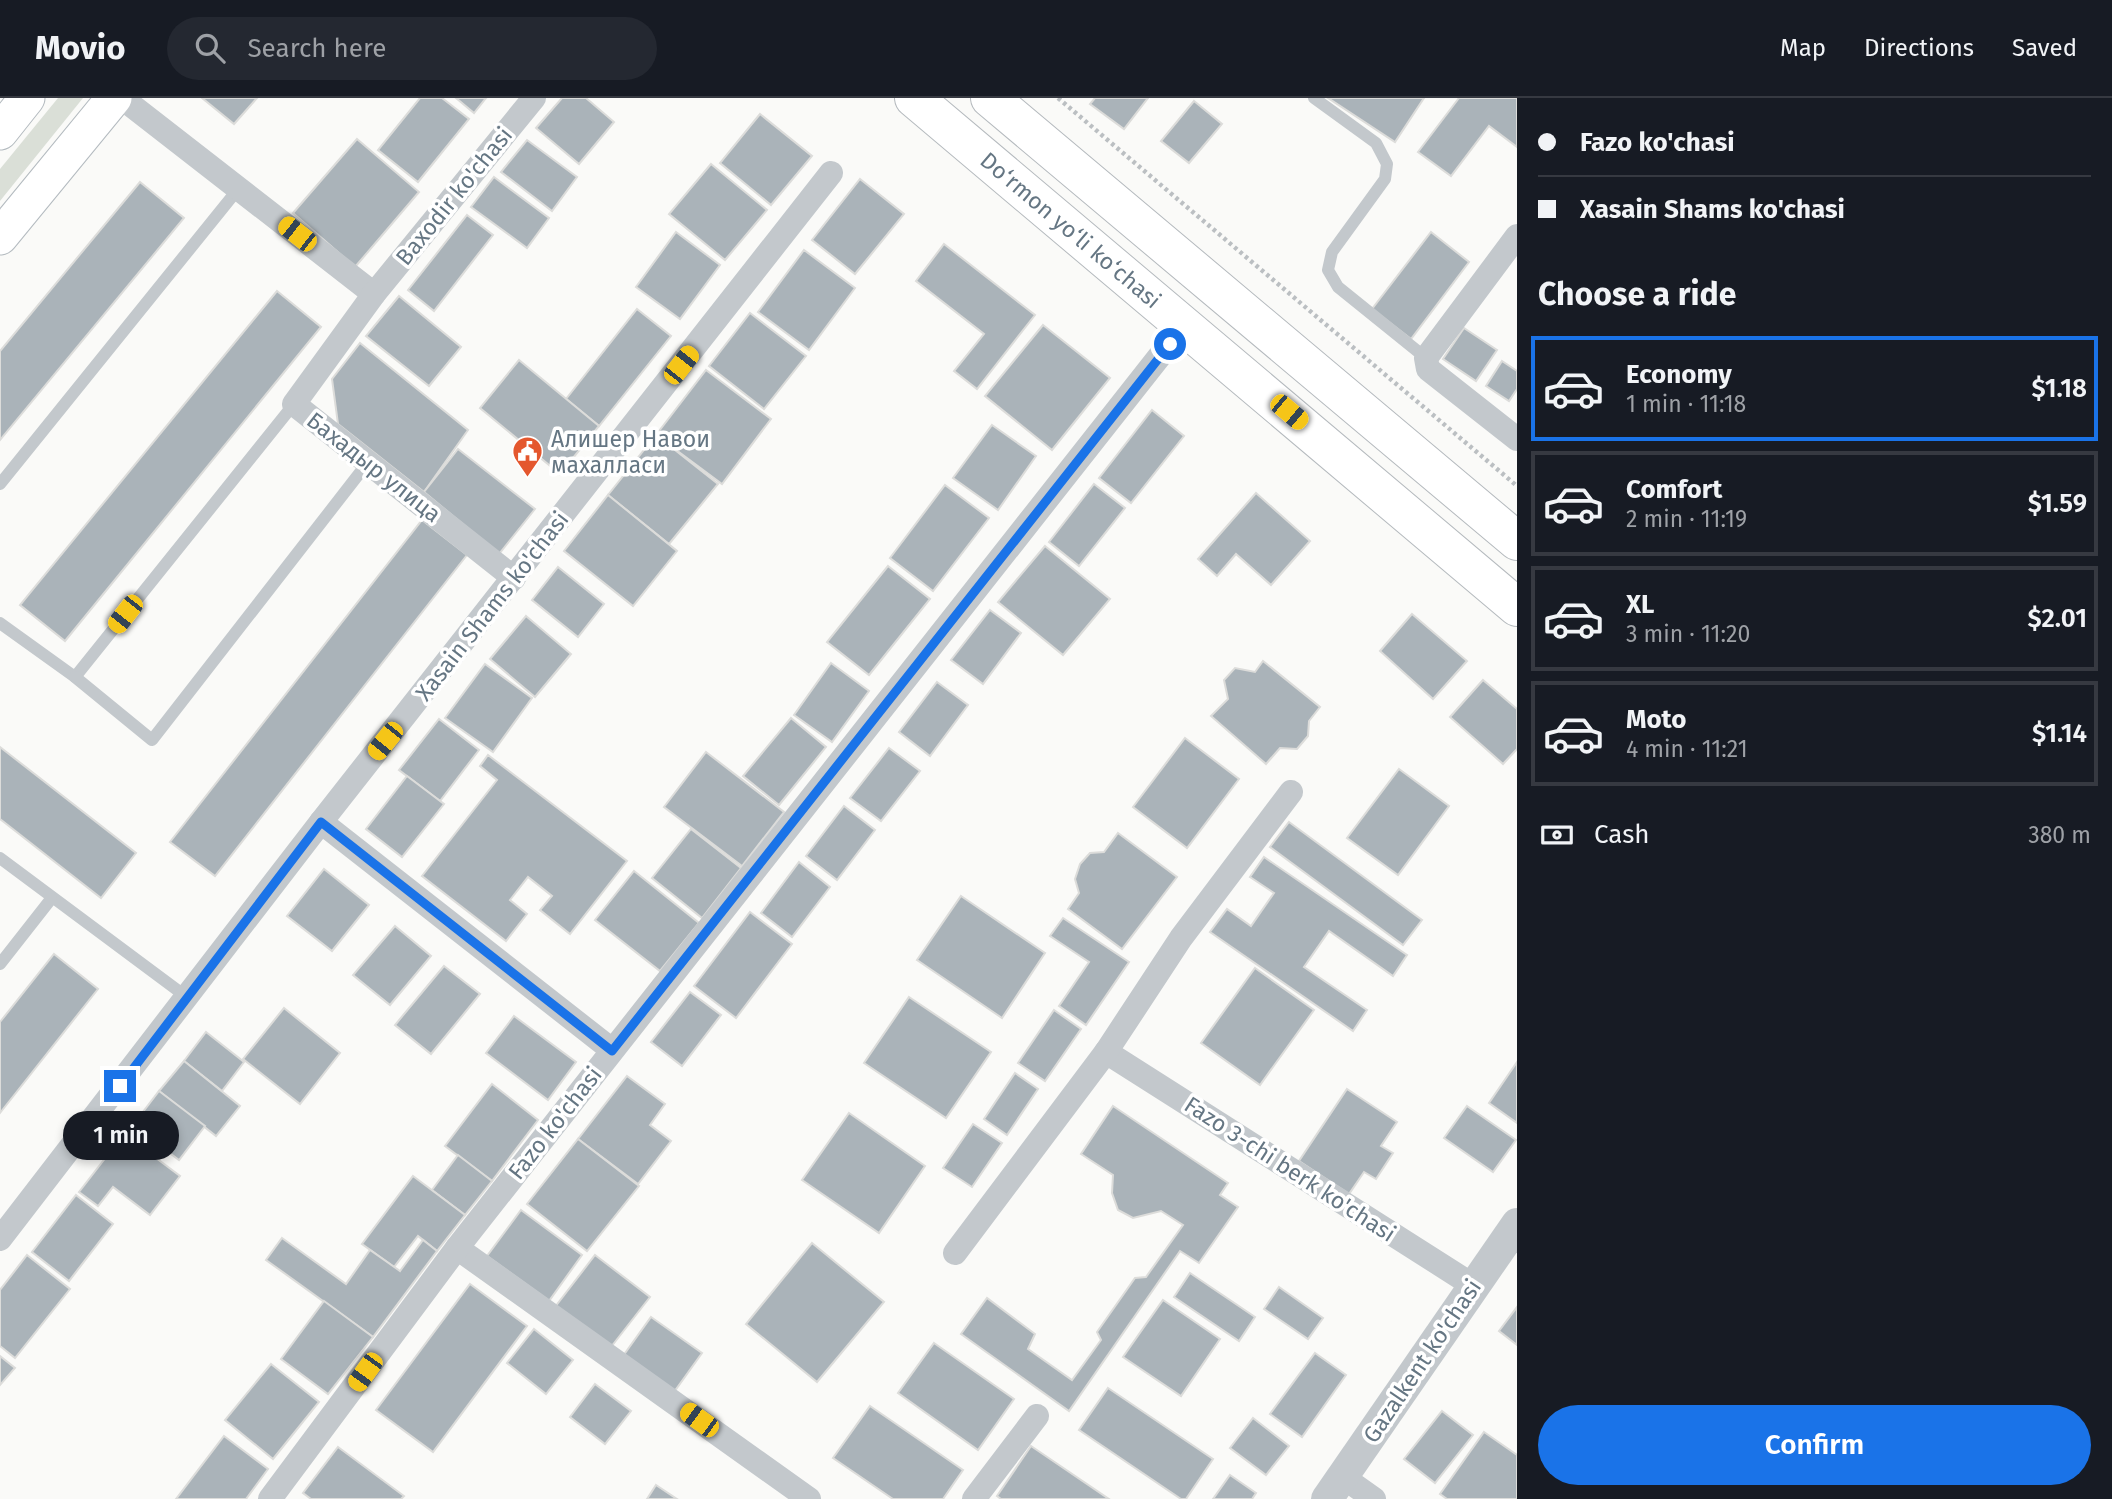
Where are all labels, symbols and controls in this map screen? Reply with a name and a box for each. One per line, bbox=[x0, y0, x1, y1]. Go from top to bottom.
search box bbox=[167, 17, 657, 80]
text: Movio bbox=[35, 28, 125, 68]
icon: search bbox=[191, 29, 229, 67]
text: Search here bbox=[247, 33, 386, 64]
text: Map bbox=[1780, 34, 1826, 62]
text: Directions bbox=[1864, 34, 1974, 62]
text: Saved bbox=[2012, 34, 2077, 62]
street label: Baxodir ko'chasi bbox=[390, 121, 518, 271]
text: Fazo ko'chasi bbox=[1580, 127, 1735, 158]
street label: Do‘rmon yo‘li ko‘chasi bbox=[975, 146, 1167, 314]
text: Xasain Shams ko'chasi bbox=[1580, 194, 1845, 225]
car bbox=[274, 213, 321, 255]
text: Choose a ride bbox=[1538, 275, 1736, 313]
route start bbox=[1154, 328, 1186, 360]
car bbox=[660, 342, 703, 388]
icon: car bbox=[1542, 357, 1605, 420]
text: Economy bbox=[1626, 359, 1732, 390]
text: $1.18 bbox=[2031, 373, 2087, 404]
car bbox=[1267, 390, 1312, 434]
text: 1 min · 11:18 bbox=[1626, 390, 1746, 418]
street label: Бахадыр улица bbox=[301, 406, 447, 528]
place label: Алишер Навои махалласи bbox=[551, 425, 710, 479]
public building icon: Алишер Навои махалласи bbox=[511, 435, 545, 479]
icon: car bbox=[1542, 472, 1605, 535]
text: Comfort bbox=[1626, 474, 1722, 505]
text: $1.59 bbox=[2028, 488, 2087, 519]
text: 2 min · 11:19 bbox=[1626, 505, 1747, 533]
street label: Xasain Shams ko'chasi bbox=[409, 506, 575, 706]
icon: car bbox=[1542, 587, 1605, 650]
text: XL bbox=[1626, 589, 1654, 620]
car bbox=[104, 591, 147, 637]
text: $2.01 bbox=[2028, 603, 2087, 634]
text: 3 min · 11:20 bbox=[1626, 620, 1750, 648]
icon: car bbox=[1542, 702, 1605, 765]
text: Moto bbox=[1626, 704, 1686, 735]
car bbox=[364, 718, 407, 764]
text: $1.14 bbox=[2032, 718, 2087, 749]
text: 4 min · 11:21 bbox=[1626, 735, 1748, 763]
icon: cash bbox=[1538, 816, 1576, 854]
text: Cash bbox=[1594, 819, 1650, 850]
text: 380 m bbox=[2028, 821, 2091, 849]
street label: Fazo ko'chasi bbox=[502, 1061, 608, 1185]
route end bbox=[104, 1070, 136, 1102]
street label: Fazo 3-chi berk ko'chasi bbox=[1179, 1090, 1401, 1248]
callout: 1 min bbox=[62, 1110, 178, 1160]
text: 1 min bbox=[93, 1121, 149, 1149]
street label: Gazalkent ko'chasi bbox=[1357, 1274, 1487, 1448]
car bbox=[345, 1349, 386, 1395]
car bbox=[676, 1399, 723, 1441]
button: Confirm bbox=[1538, 1405, 2091, 1485]

